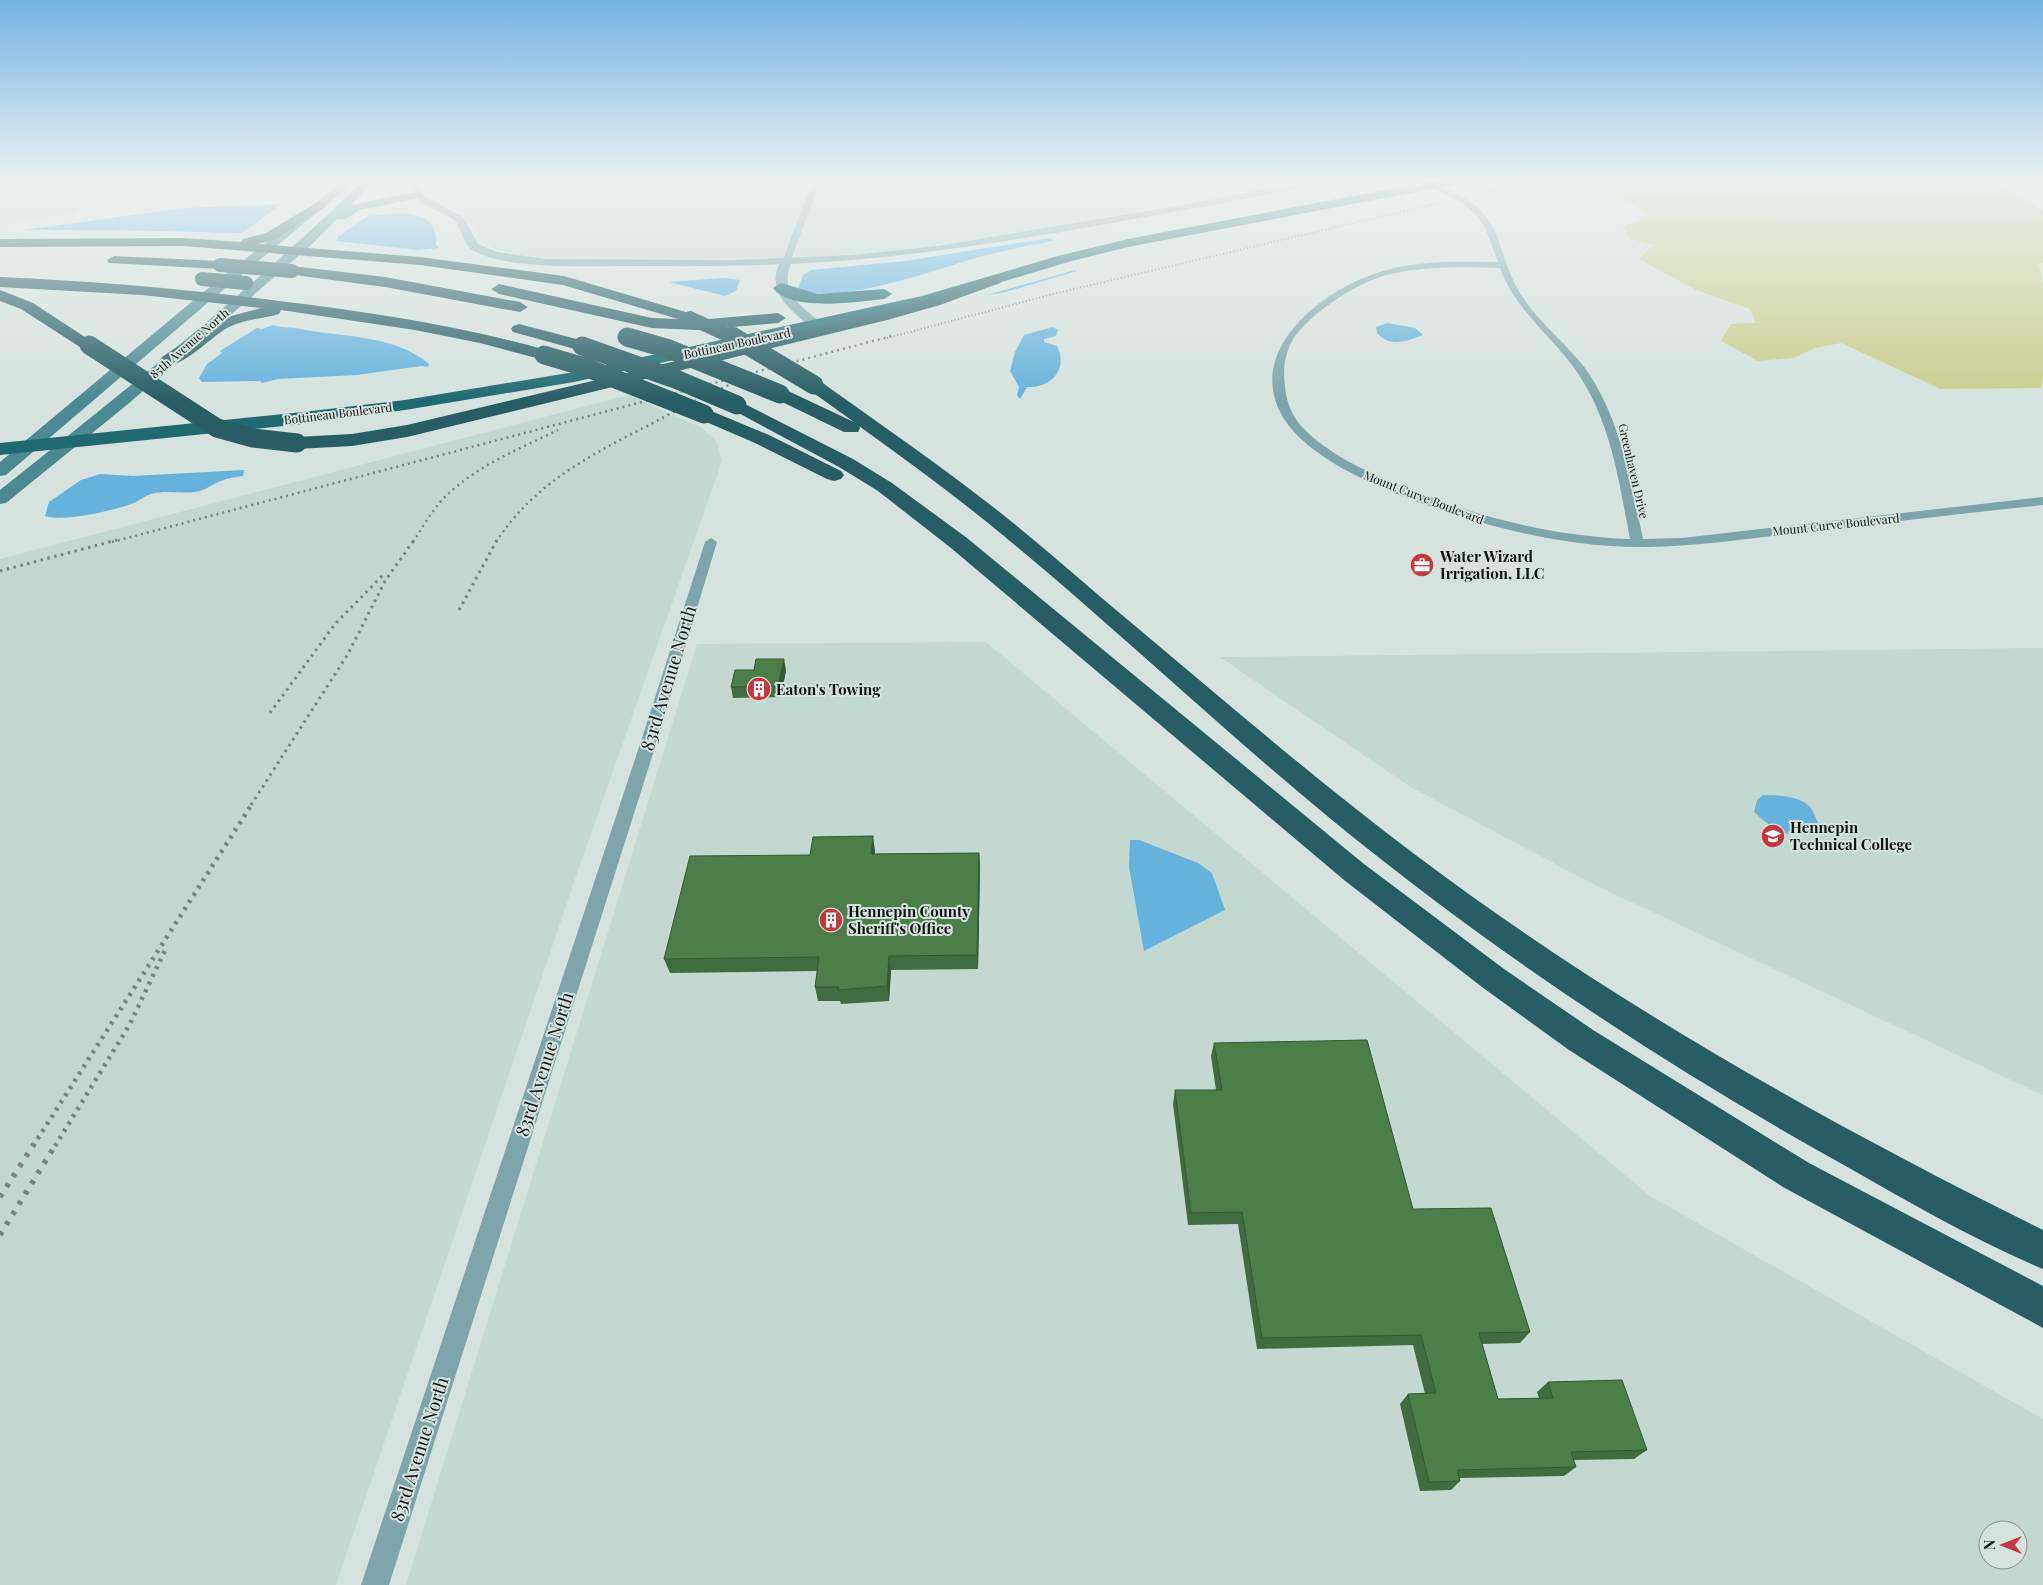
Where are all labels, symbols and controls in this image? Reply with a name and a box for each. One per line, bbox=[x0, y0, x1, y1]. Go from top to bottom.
street label: 85th Avenue North bbox=[146, 304, 232, 382]
street label: Bottineau Boulevard bbox=[682, 324, 792, 362]
street label: Bottineau Boulevard bbox=[283, 398, 393, 428]
street label: Greenhaven Drive bbox=[1615, 422, 1653, 520]
street label: Mount Curve Boulevard bbox=[1362, 467, 1486, 527]
street label: Mount Curve Boulevard bbox=[1772, 509, 1900, 539]
place label: Water Wizard Irrigation, LLC bbox=[1439, 546, 1544, 583]
office icon: Water Wizard Irrigation, LLC bbox=[1409, 552, 1435, 578]
street label: 83rd Avenue North bbox=[635, 602, 702, 753]
building icon: Eaton's Towing bbox=[746, 676, 772, 702]
place label: Eaton's Towing bbox=[776, 679, 881, 699]
place label: Hennepin Technical College bbox=[1790, 817, 1913, 854]
school or university icon: Hennepin Technical College bbox=[1760, 823, 1786, 849]
place label: Hennepin County Sheriff's Office bbox=[848, 901, 970, 938]
building icon: Hennepin County Sheriff's Office bbox=[818, 907, 844, 933]
street label: 83rd Avenue North bbox=[509, 988, 579, 1139]
street label: 83rd Avenue North bbox=[384, 1373, 454, 1524]
north arrow bbox=[1978, 1520, 2028, 1570]
text: N bbox=[1980, 1540, 1999, 1550]

